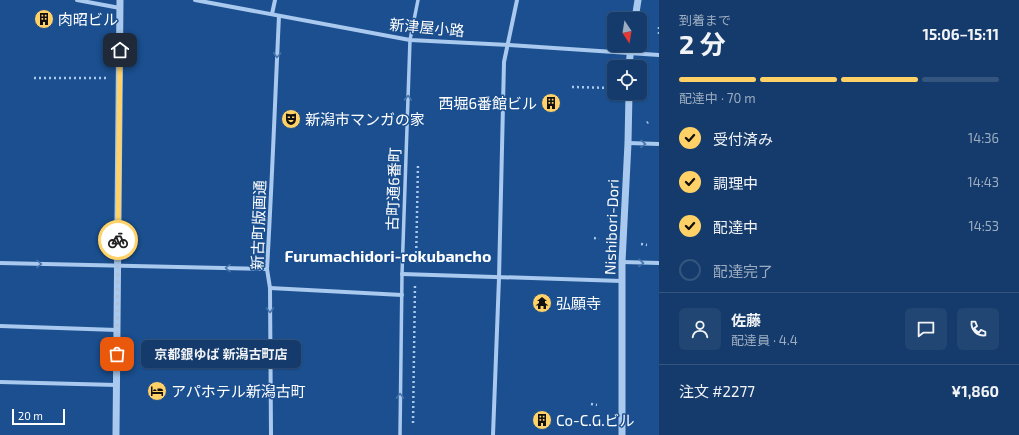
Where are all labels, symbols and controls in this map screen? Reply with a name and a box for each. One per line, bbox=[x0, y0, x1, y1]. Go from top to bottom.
building icon: 肉昭ビル bbox=[33, 8, 55, 30]
place label: 肉昭ビル bbox=[58, 10, 118, 28]
north arrow bbox=[607, 12, 647, 52]
map controls bbox=[607, 12, 647, 100]
text: 到着まで bbox=[679, 12, 731, 28]
street label: 新津屋小路 bbox=[389, 15, 465, 39]
text: 15:06–15:11 bbox=[923, 25, 999, 43]
text: 2 分 bbox=[679, 28, 726, 59]
pin bbox=[103, 33, 137, 67]
icon: home bbox=[109, 39, 131, 61]
one-way arrow bbox=[273, 52, 281, 58]
button: locate bbox=[607, 60, 647, 100]
text: 配達中 · 70 m bbox=[679, 90, 756, 106]
building icon: 西堀6番館ビル bbox=[540, 92, 562, 114]
place label: 西堀6番館ビル bbox=[438, 94, 537, 112]
one-way arrow bbox=[404, 95, 412, 101]
theatre icon: 新潟市マンガの家 bbox=[280, 108, 302, 130]
place label: 新潟市マンガの家 bbox=[305, 110, 425, 128]
icon: check bbox=[679, 127, 701, 149]
text: 受付済み bbox=[713, 130, 773, 148]
text: 14:36 bbox=[968, 130, 999, 146]
one-way arrow bbox=[640, 139, 646, 148]
street label: 古町通6番町 bbox=[383, 147, 403, 231]
icon: check bbox=[679, 171, 701, 193]
text: 調理中 bbox=[713, 174, 758, 192]
text: 14:43 bbox=[968, 174, 999, 190]
street label: Nishibori-Dori bbox=[600, 179, 622, 275]
street label: 新古町版画通 bbox=[247, 180, 269, 270]
icon: check bbox=[679, 215, 701, 237]
text: 配達中 bbox=[713, 218, 758, 236]
text: 14:53 bbox=[969, 218, 999, 234]
courier bbox=[98, 220, 138, 260]
icon: bike bbox=[107, 229, 129, 251]
district label: Furumachidori-rokubancho bbox=[285, 246, 491, 265]
one-way arrow bbox=[638, 259, 644, 267]
one-way arrow bbox=[36, 260, 42, 268]
text: 配達完了 bbox=[713, 262, 773, 280]
one-way arrow bbox=[225, 264, 231, 272]
temple icon: 弘願寺 bbox=[531, 292, 553, 314]
place label: 弘願寺 bbox=[556, 294, 601, 312]
one-way arrow bbox=[266, 307, 274, 313]
button: person bbox=[679, 308, 721, 350]
button: chat bbox=[905, 308, 947, 350]
button: phone bbox=[957, 308, 999, 350]
text: 佐藤 bbox=[731, 311, 761, 329]
text: 配達員 · 4.4 bbox=[731, 332, 798, 348]
pin bbox=[100, 337, 134, 371]
callout: 京都銀ゆば 新潟古町店 bbox=[141, 340, 301, 368]
icon: bag bbox=[106, 343, 128, 365]
text: 京都銀ゆば 新潟古町店 bbox=[155, 346, 287, 362]
hotel icon: アパホテル新潟古町 bbox=[146, 380, 168, 402]
place label: アパホテル新潟古町 bbox=[171, 382, 306, 400]
text: 注文 #2277 bbox=[679, 382, 755, 400]
text: ¥1,860 bbox=[951, 382, 999, 400]
one-way arrow bbox=[396, 393, 405, 399]
scale bar bbox=[12, 407, 65, 426]
text: 20 m bbox=[18, 409, 43, 422]
building icon: Co-C.G.ビル bbox=[531, 409, 553, 431]
place label: Co-C.G.ビル bbox=[556, 411, 635, 429]

